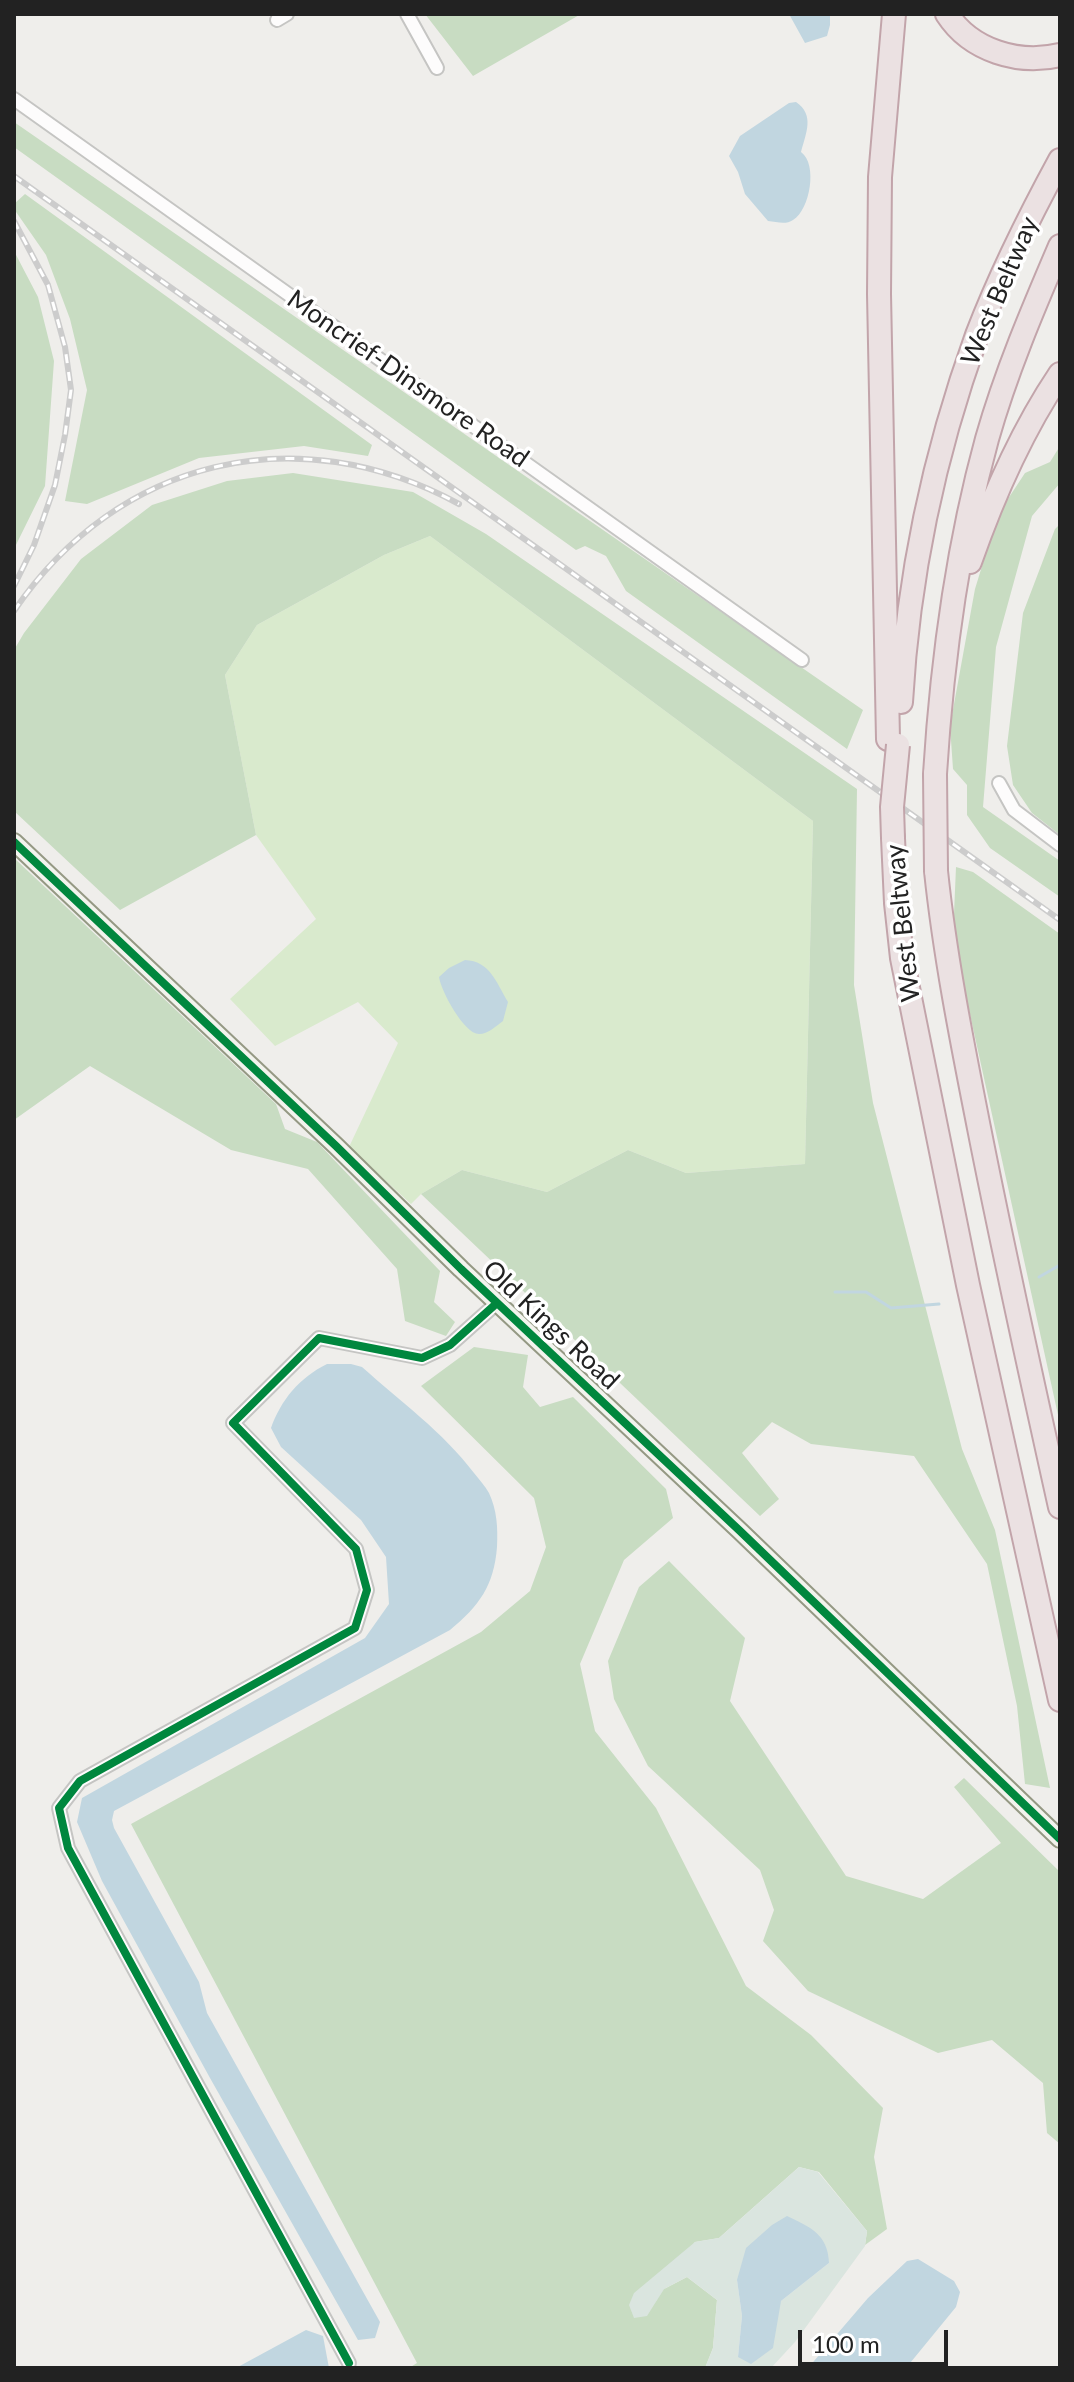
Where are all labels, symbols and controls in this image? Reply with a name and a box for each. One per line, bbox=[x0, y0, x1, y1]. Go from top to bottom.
street label: West Beltway bbox=[955, 212, 1045, 370]
street label: Moncrief-Dinsmore Road bbox=[281, 284, 535, 474]
street label: West Beltway bbox=[879, 843, 927, 1003]
street label: Old Kings Road bbox=[476, 1254, 626, 1396]
scale bar bbox=[802, 2314, 952, 2364]
text: 100 m bbox=[812, 2329, 880, 2358]

